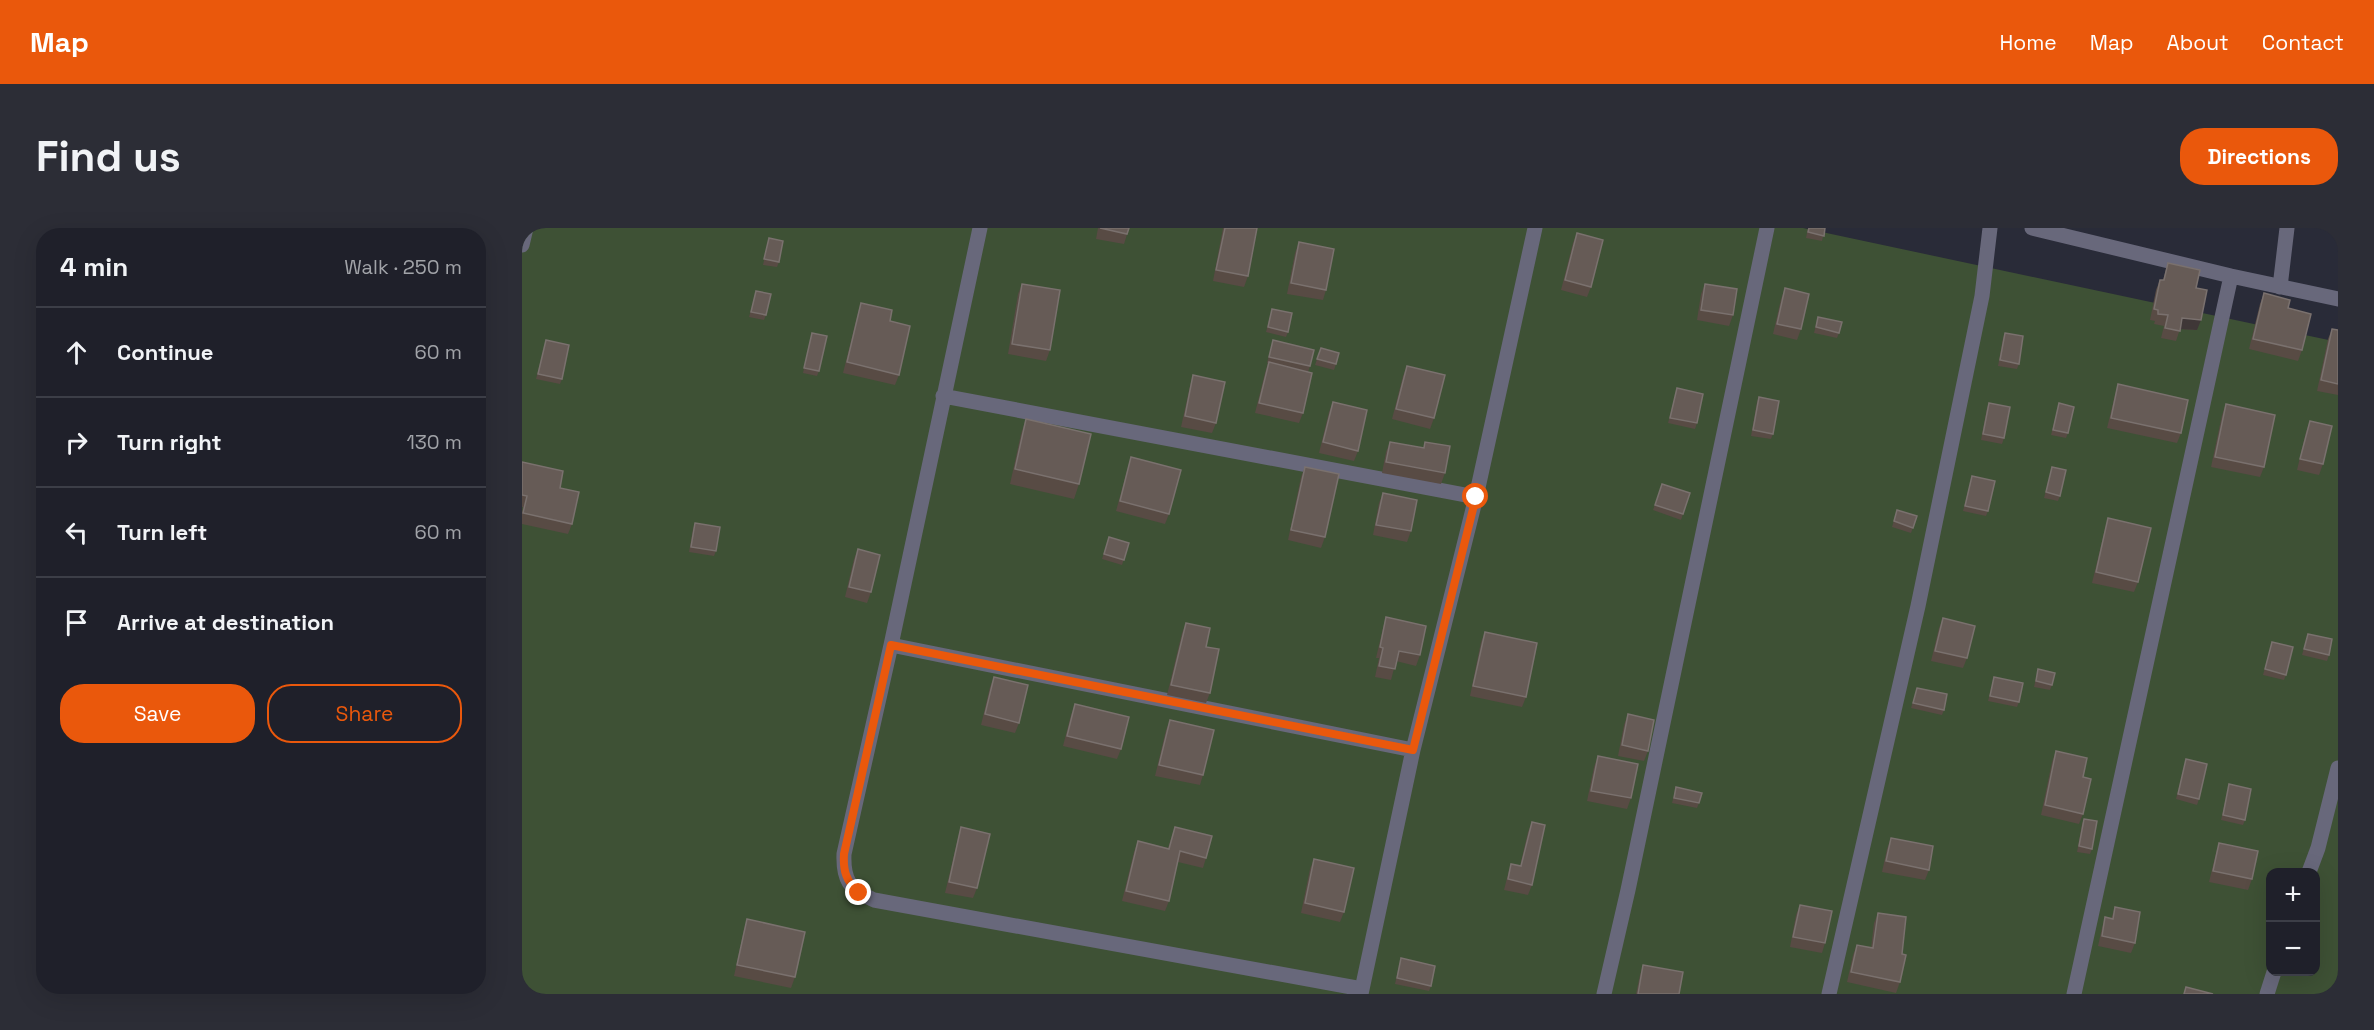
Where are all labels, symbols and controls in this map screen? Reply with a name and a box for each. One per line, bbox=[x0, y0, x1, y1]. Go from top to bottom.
text: Map bbox=[30, 24, 89, 60]
text: Home bbox=[1999, 29, 2057, 56]
text: Map bbox=[2090, 29, 2134, 56]
text: About bbox=[2167, 29, 2229, 56]
text: Contact bbox=[2262, 29, 2344, 56]
button: Directions bbox=[2180, 128, 2338, 185]
text: Find us bbox=[36, 130, 181, 183]
text: 4 min bbox=[60, 250, 128, 284]
text: Walk · 250 m bbox=[344, 254, 462, 280]
icon: ahead bbox=[60, 336, 93, 369]
text: Continue bbox=[117, 338, 213, 366]
text: 60 m bbox=[415, 339, 462, 365]
icon: right bbox=[60, 426, 93, 459]
text: Turn right bbox=[117, 428, 222, 456]
text: 130 m bbox=[406, 429, 462, 455]
route start bbox=[1462, 483, 1488, 509]
icon: left bbox=[60, 516, 93, 549]
text: Turn left bbox=[117, 518, 207, 546]
text: 60 m bbox=[415, 519, 462, 545]
icon: arrive bbox=[60, 606, 93, 639]
text: Arrive at destination bbox=[117, 608, 334, 636]
button: Save bbox=[60, 684, 255, 743]
button: Share bbox=[267, 684, 462, 743]
map controls bbox=[2266, 868, 2320, 976]
button: + bbox=[2266, 868, 2320, 922]
route end bbox=[845, 879, 871, 905]
button: − bbox=[2266, 922, 2320, 976]

